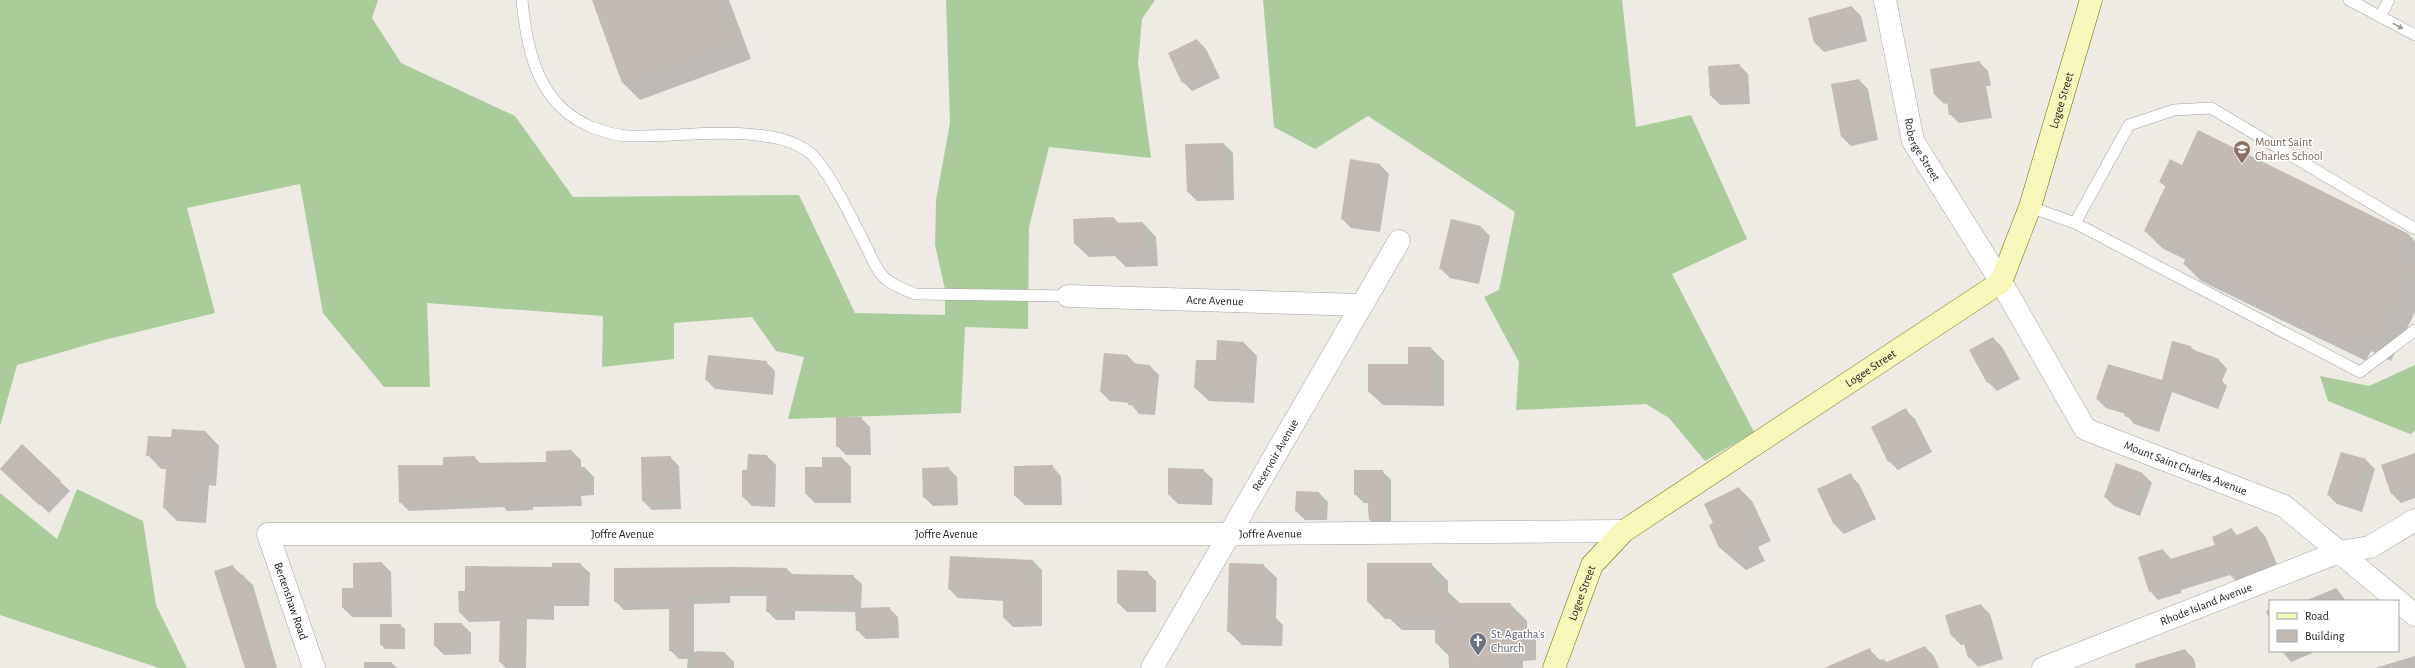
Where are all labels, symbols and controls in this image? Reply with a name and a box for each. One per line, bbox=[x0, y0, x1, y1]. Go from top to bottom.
one-way arrow bbox=[2392, 23, 2404, 29]
street label: Logee Street bbox=[2048, 71, 2075, 130]
street label: Roberge Street bbox=[1903, 117, 1943, 183]
place label: Mount Saint Charles School bbox=[2255, 136, 2323, 162]
school or university icon: Mount Saint Charles School bbox=[2232, 139, 2252, 164]
street label: Acre Avenue bbox=[1186, 294, 1244, 307]
street label: Logee Street bbox=[1843, 347, 1898, 389]
street label: Reservoir Avenue bbox=[1250, 417, 1301, 493]
street label: Mount Saint Charles Avenue bbox=[2122, 439, 2249, 497]
street label: Joffre Avenue bbox=[1239, 527, 1302, 540]
street label: Joffre Avenue bbox=[591, 528, 654, 540]
street label: Joffre Avenue bbox=[915, 528, 978, 540]
street label: Bertenshaw Road bbox=[272, 561, 310, 641]
street label: Logee Street bbox=[1566, 564, 1597, 622]
street label: Rhode Island Avenue bbox=[2158, 581, 2254, 628]
legend bbox=[2269, 600, 2399, 652]
text: Road bbox=[2305, 610, 2329, 622]
place label: St. Agatha's Church bbox=[1491, 628, 1545, 654]
text: Building bbox=[2305, 630, 2345, 642]
church icon: St. Agatha's Church bbox=[1468, 631, 1488, 656]

